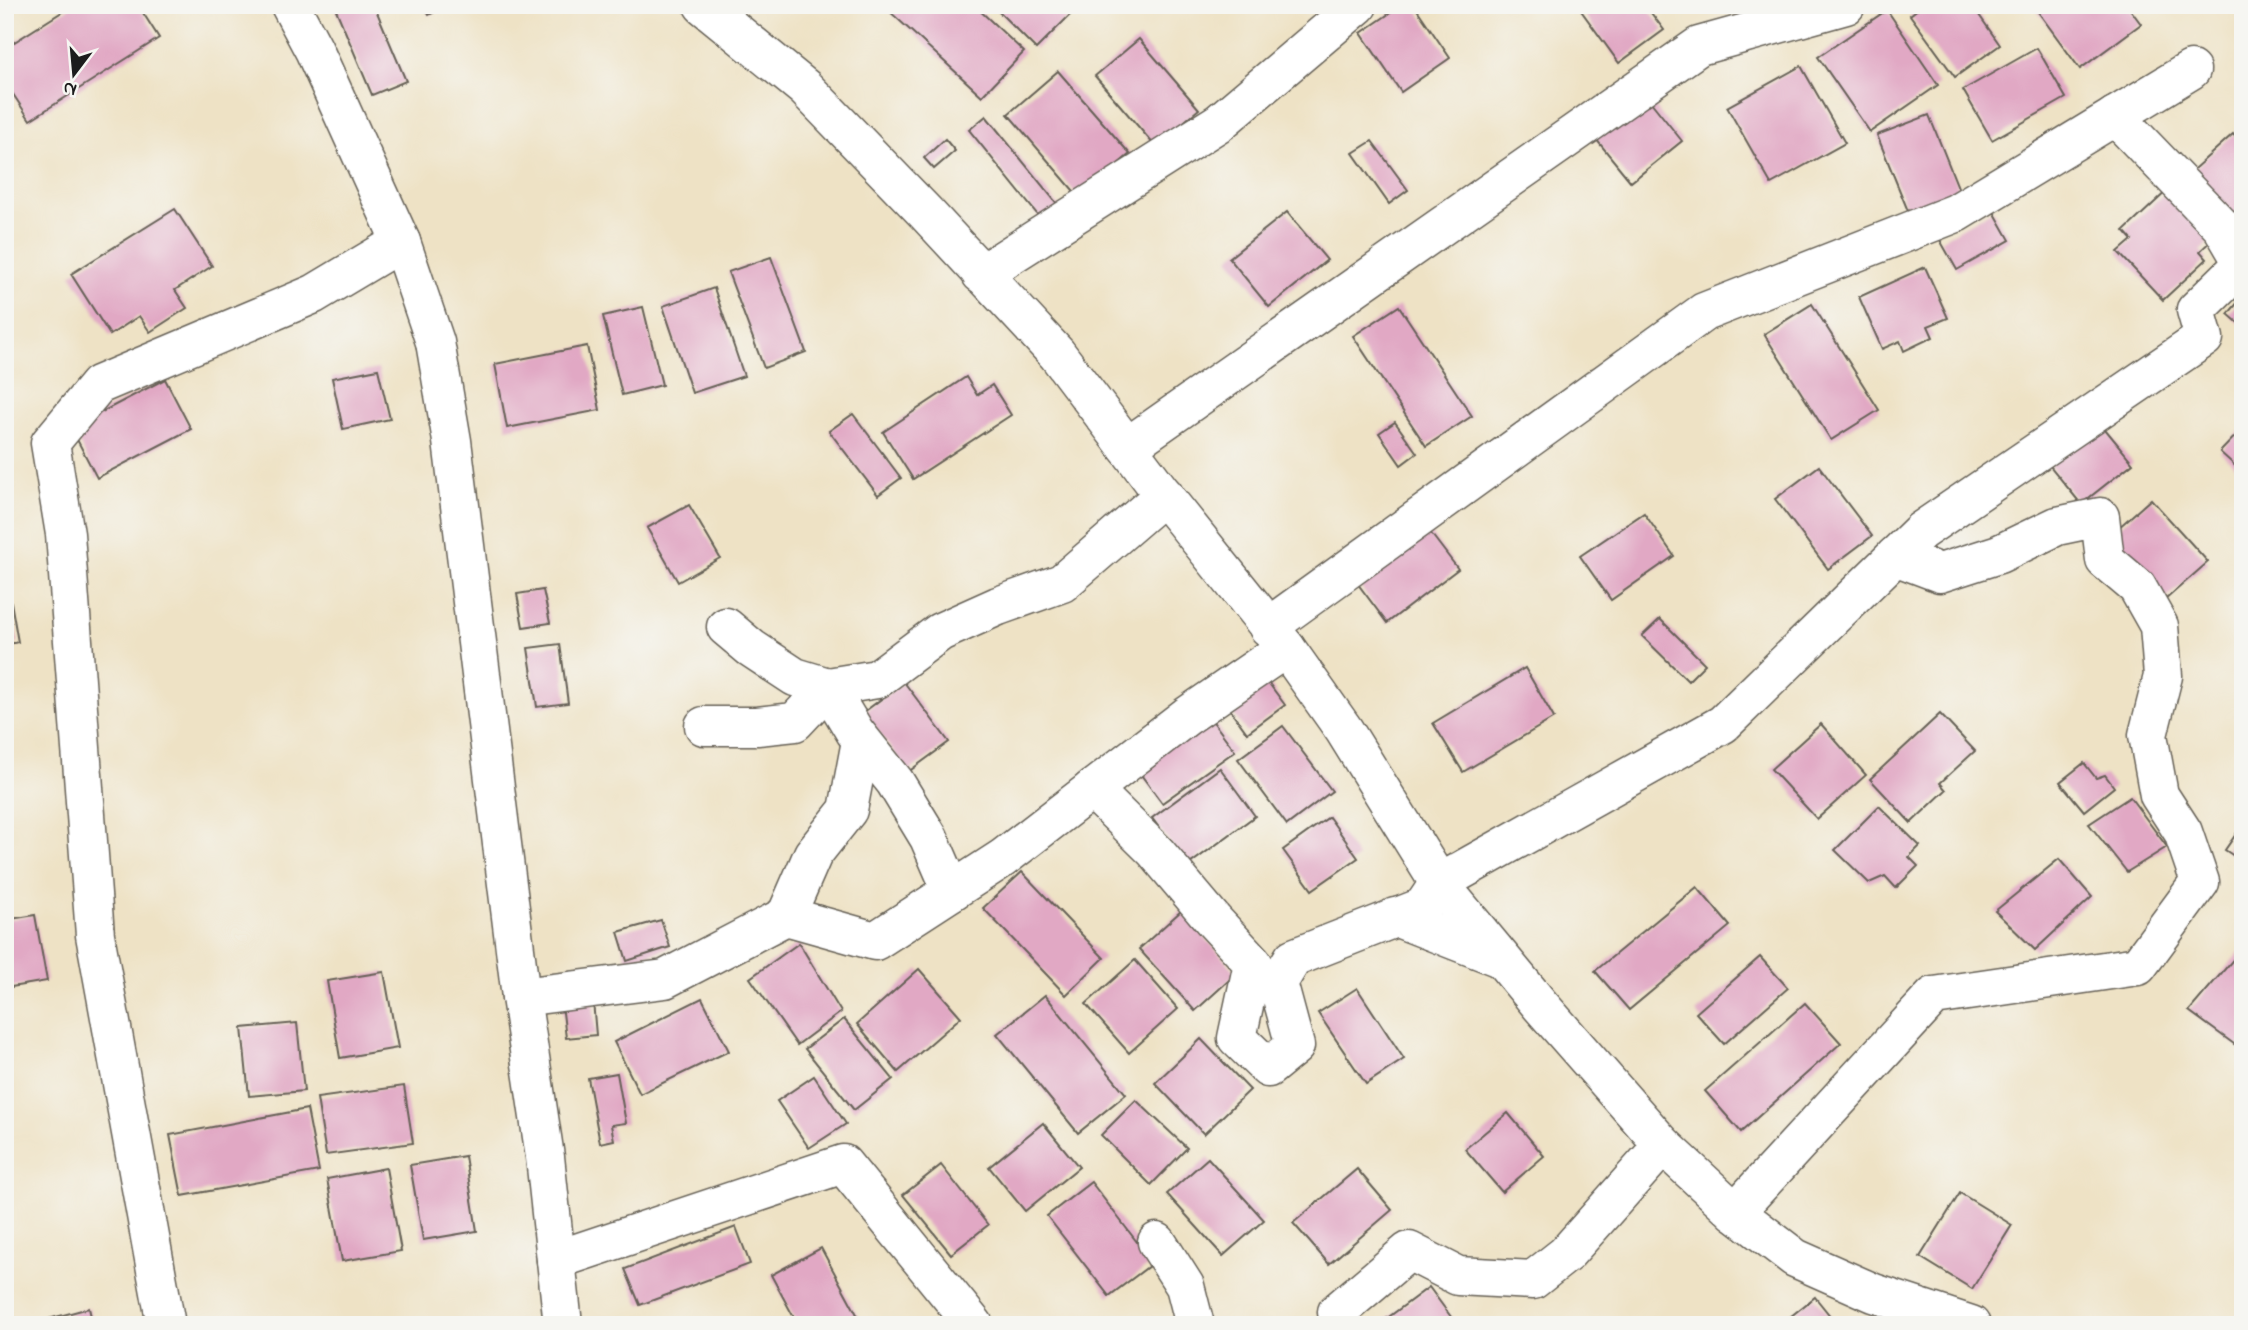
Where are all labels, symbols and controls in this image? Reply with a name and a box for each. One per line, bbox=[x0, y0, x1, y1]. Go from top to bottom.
north arrow bbox=[38, 38, 108, 108]
text: N bbox=[60, 73, 80, 103]

